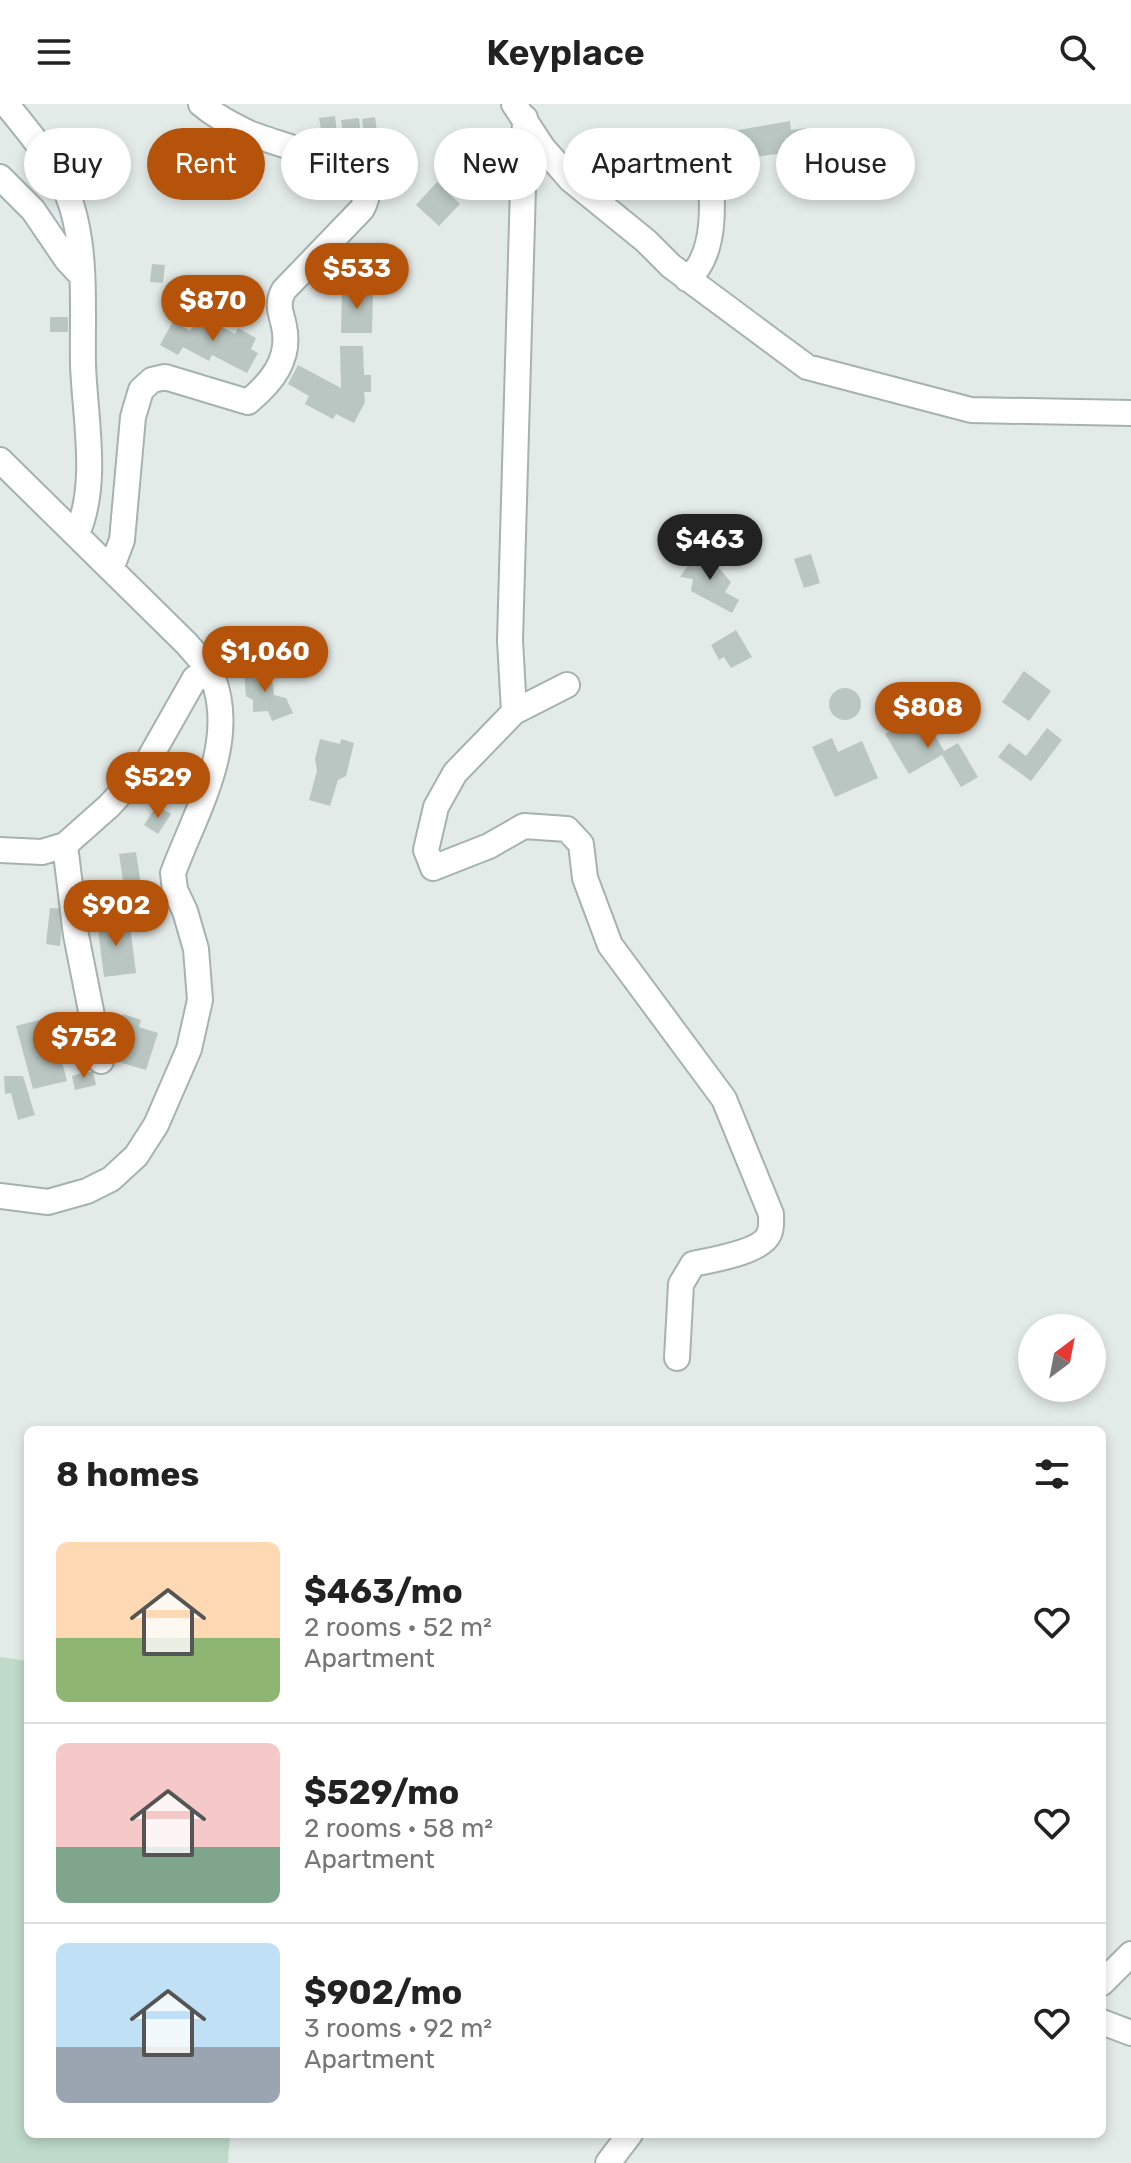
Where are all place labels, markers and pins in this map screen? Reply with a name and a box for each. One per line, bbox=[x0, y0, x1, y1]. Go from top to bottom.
pin: $533 bbox=[310, 243, 404, 311]
pin: $870 bbox=[166, 275, 260, 343]
pin: $463 bbox=[663, 514, 757, 582]
pin: $1,060 bbox=[200, 626, 330, 694]
pin: $808 bbox=[881, 682, 975, 750]
pin: $529 bbox=[111, 752, 205, 820]
pin: $902 bbox=[69, 880, 163, 948]
pin: $752 bbox=[37, 1012, 131, 1080]

